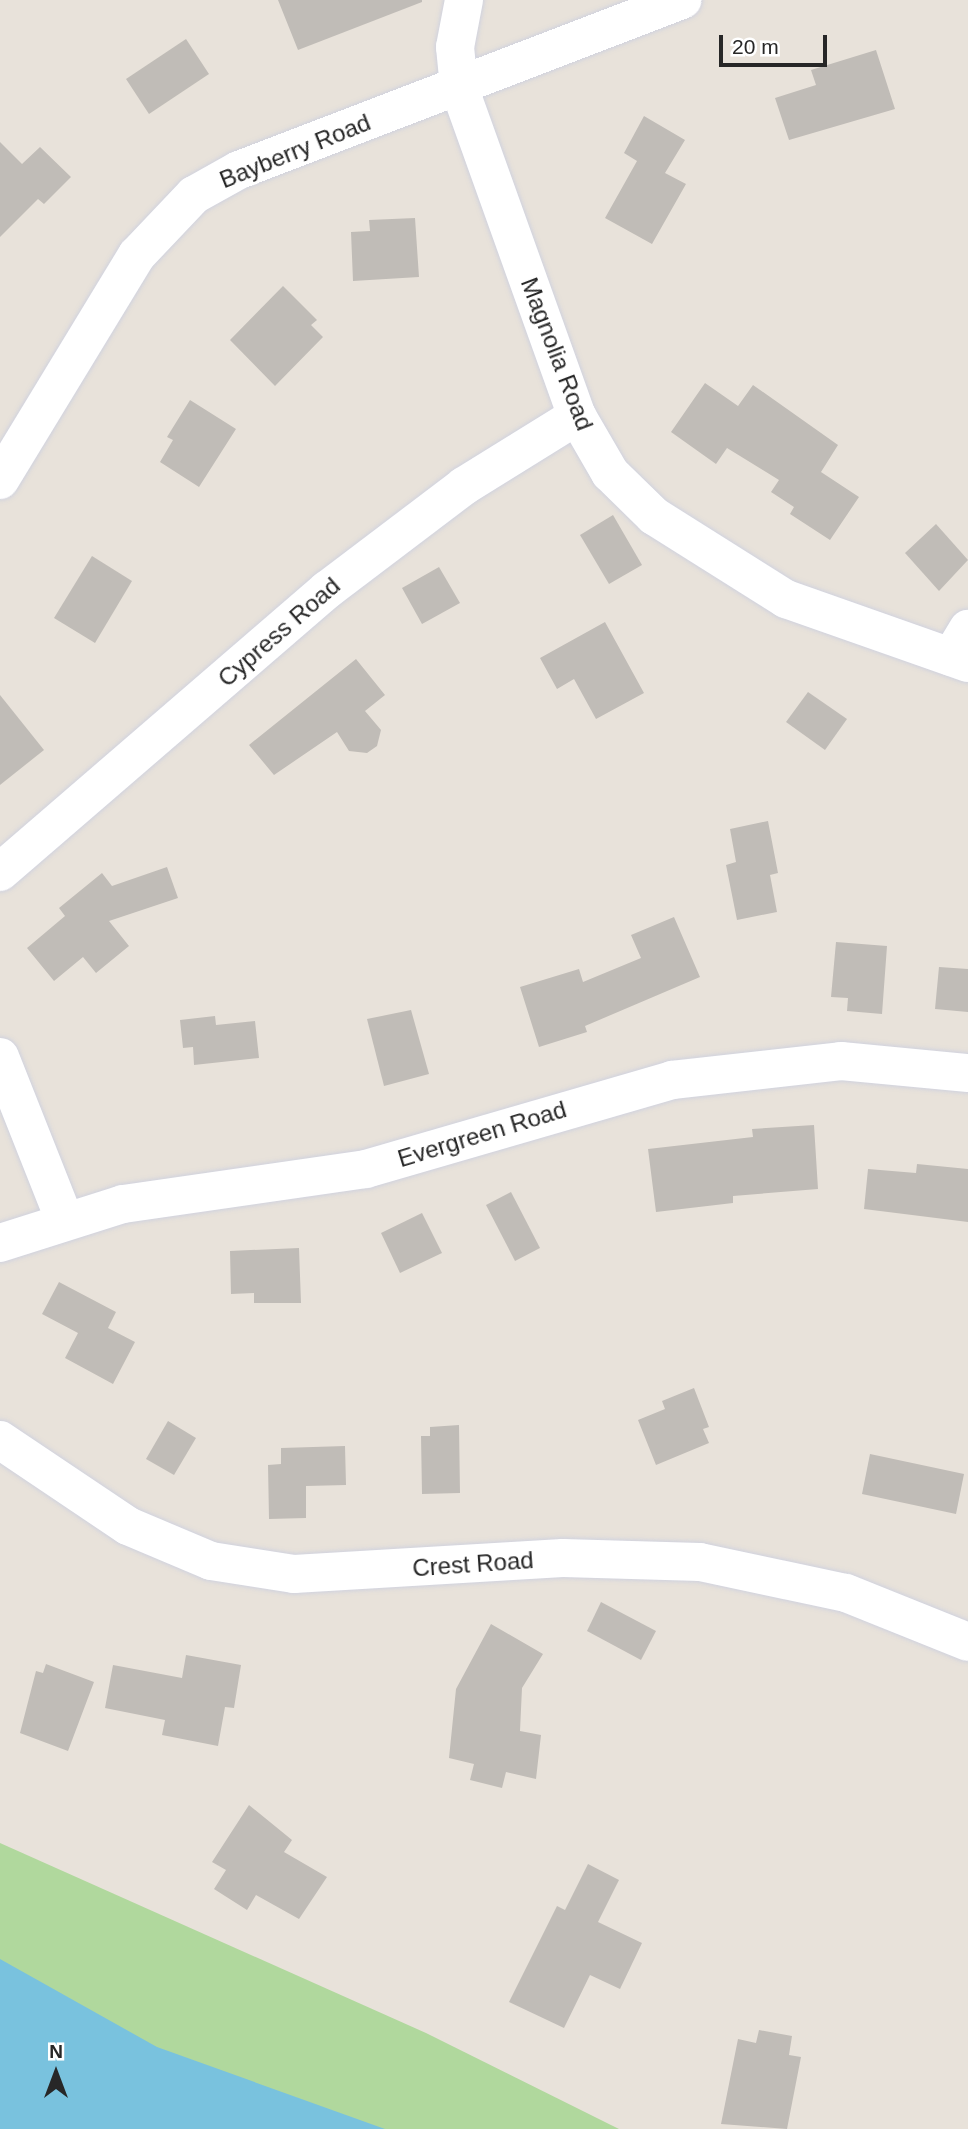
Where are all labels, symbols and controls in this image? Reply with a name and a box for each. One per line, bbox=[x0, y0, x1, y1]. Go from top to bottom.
scale bar bbox=[723, 21, 832, 65]
text: 20 m bbox=[732, 35, 779, 58]
street label: Bayberry Road bbox=[215, 108, 375, 194]
street label: Magnolia Road bbox=[515, 273, 599, 435]
street label: Cypress Road bbox=[212, 571, 346, 693]
street label: Evergreen Road bbox=[394, 1095, 570, 1173]
street label: Crest Road bbox=[411, 1545, 535, 1583]
north arrow bbox=[21, 2038, 91, 2108]
text: N bbox=[49, 2041, 63, 2062]

